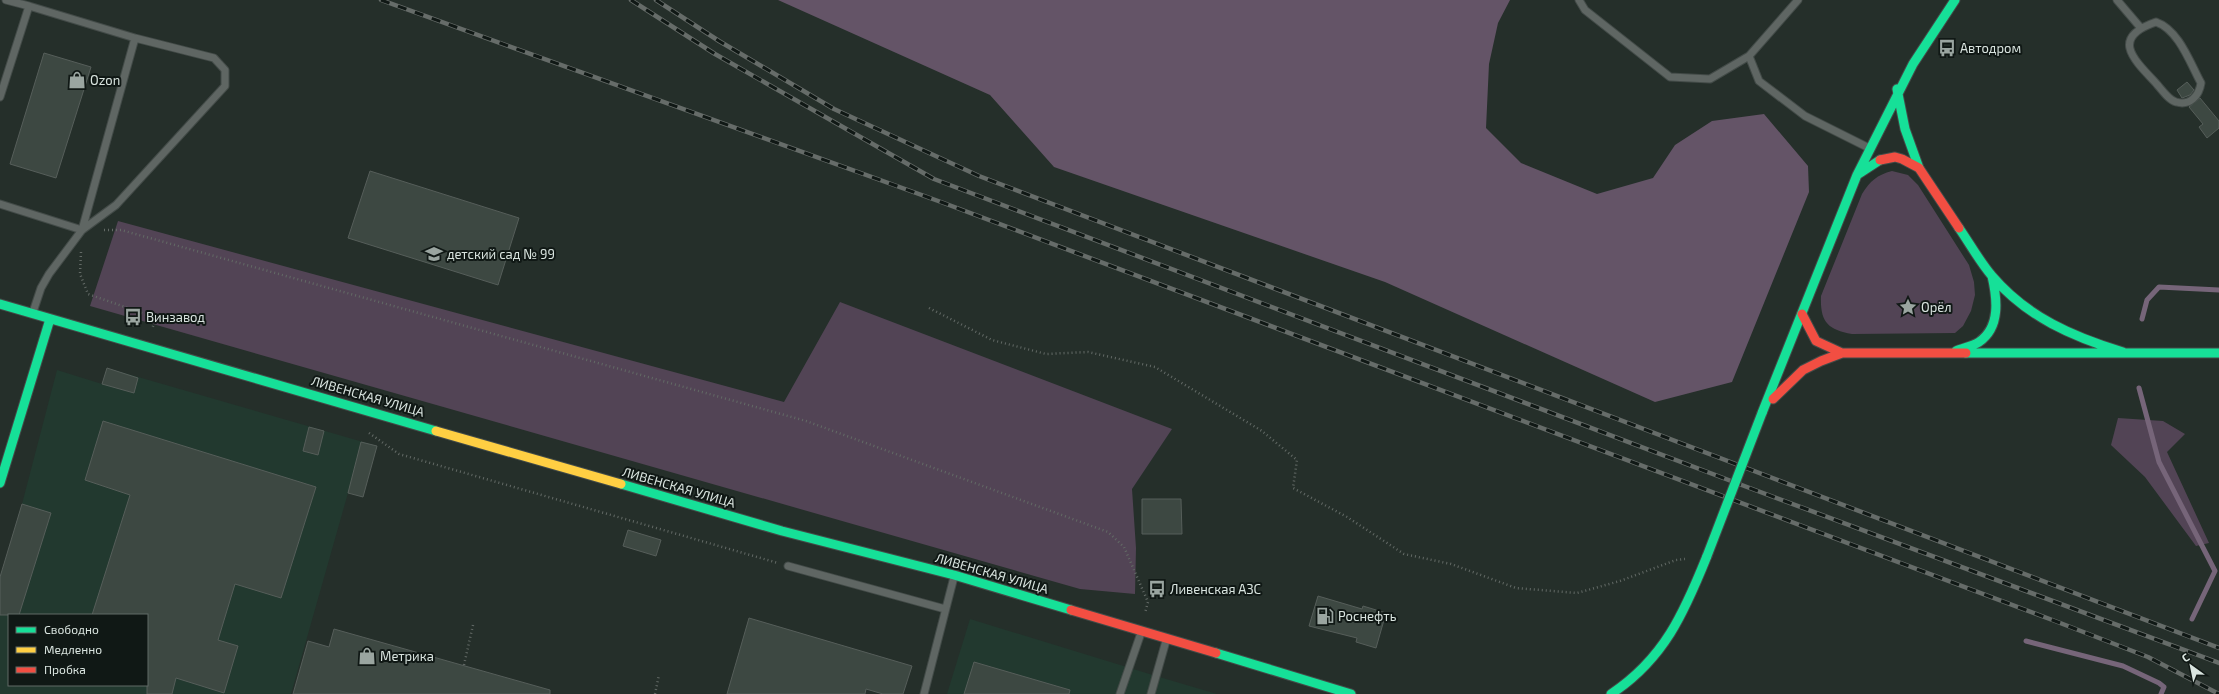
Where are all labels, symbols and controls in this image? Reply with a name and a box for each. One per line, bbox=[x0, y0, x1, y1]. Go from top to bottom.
bus stop icon: Автодром bbox=[1937, 38, 1957, 58]
place label: Автодром bbox=[1960, 40, 2021, 56]
shop icon: Ozon bbox=[67, 70, 87, 90]
place label: Ozon bbox=[90, 72, 120, 88]
school or university icon: детский сад № 99 bbox=[424, 244, 444, 264]
place label: детский сад № 99 bbox=[447, 246, 555, 262]
place icon: Орёл bbox=[1898, 297, 1918, 317]
place label: Орёл bbox=[1921, 299, 1952, 315]
bus stop icon: Винзавод bbox=[123, 307, 143, 327]
place label: Винзавод bbox=[146, 309, 205, 325]
street label: ЛИВЕНСКАЯ УЛИЦА bbox=[310, 372, 426, 420]
street label: ЛИВЕНСКАЯ УЛИЦА bbox=[621, 463, 737, 511]
street label: ЛИВЕНСКАЯ УЛИЦА bbox=[934, 549, 1050, 597]
bus stop icon: Ливенская АЗС bbox=[1147, 579, 1167, 599]
place label: Ливенская АЗС bbox=[1170, 581, 1261, 597]
fuel station icon: Роснефть bbox=[1315, 606, 1335, 626]
place label: Роснефть bbox=[1338, 608, 1397, 624]
legend bbox=[8, 614, 148, 686]
text: Свободно bbox=[44, 622, 99, 636]
text: Медленно bbox=[44, 642, 102, 656]
shop icon: Метрика bbox=[357, 646, 377, 666]
north arrow bbox=[2171, 646, 2211, 686]
place label: Метрика bbox=[380, 648, 434, 664]
text: С bbox=[2179, 650, 2192, 664]
text: Пробка bbox=[44, 662, 86, 676]

